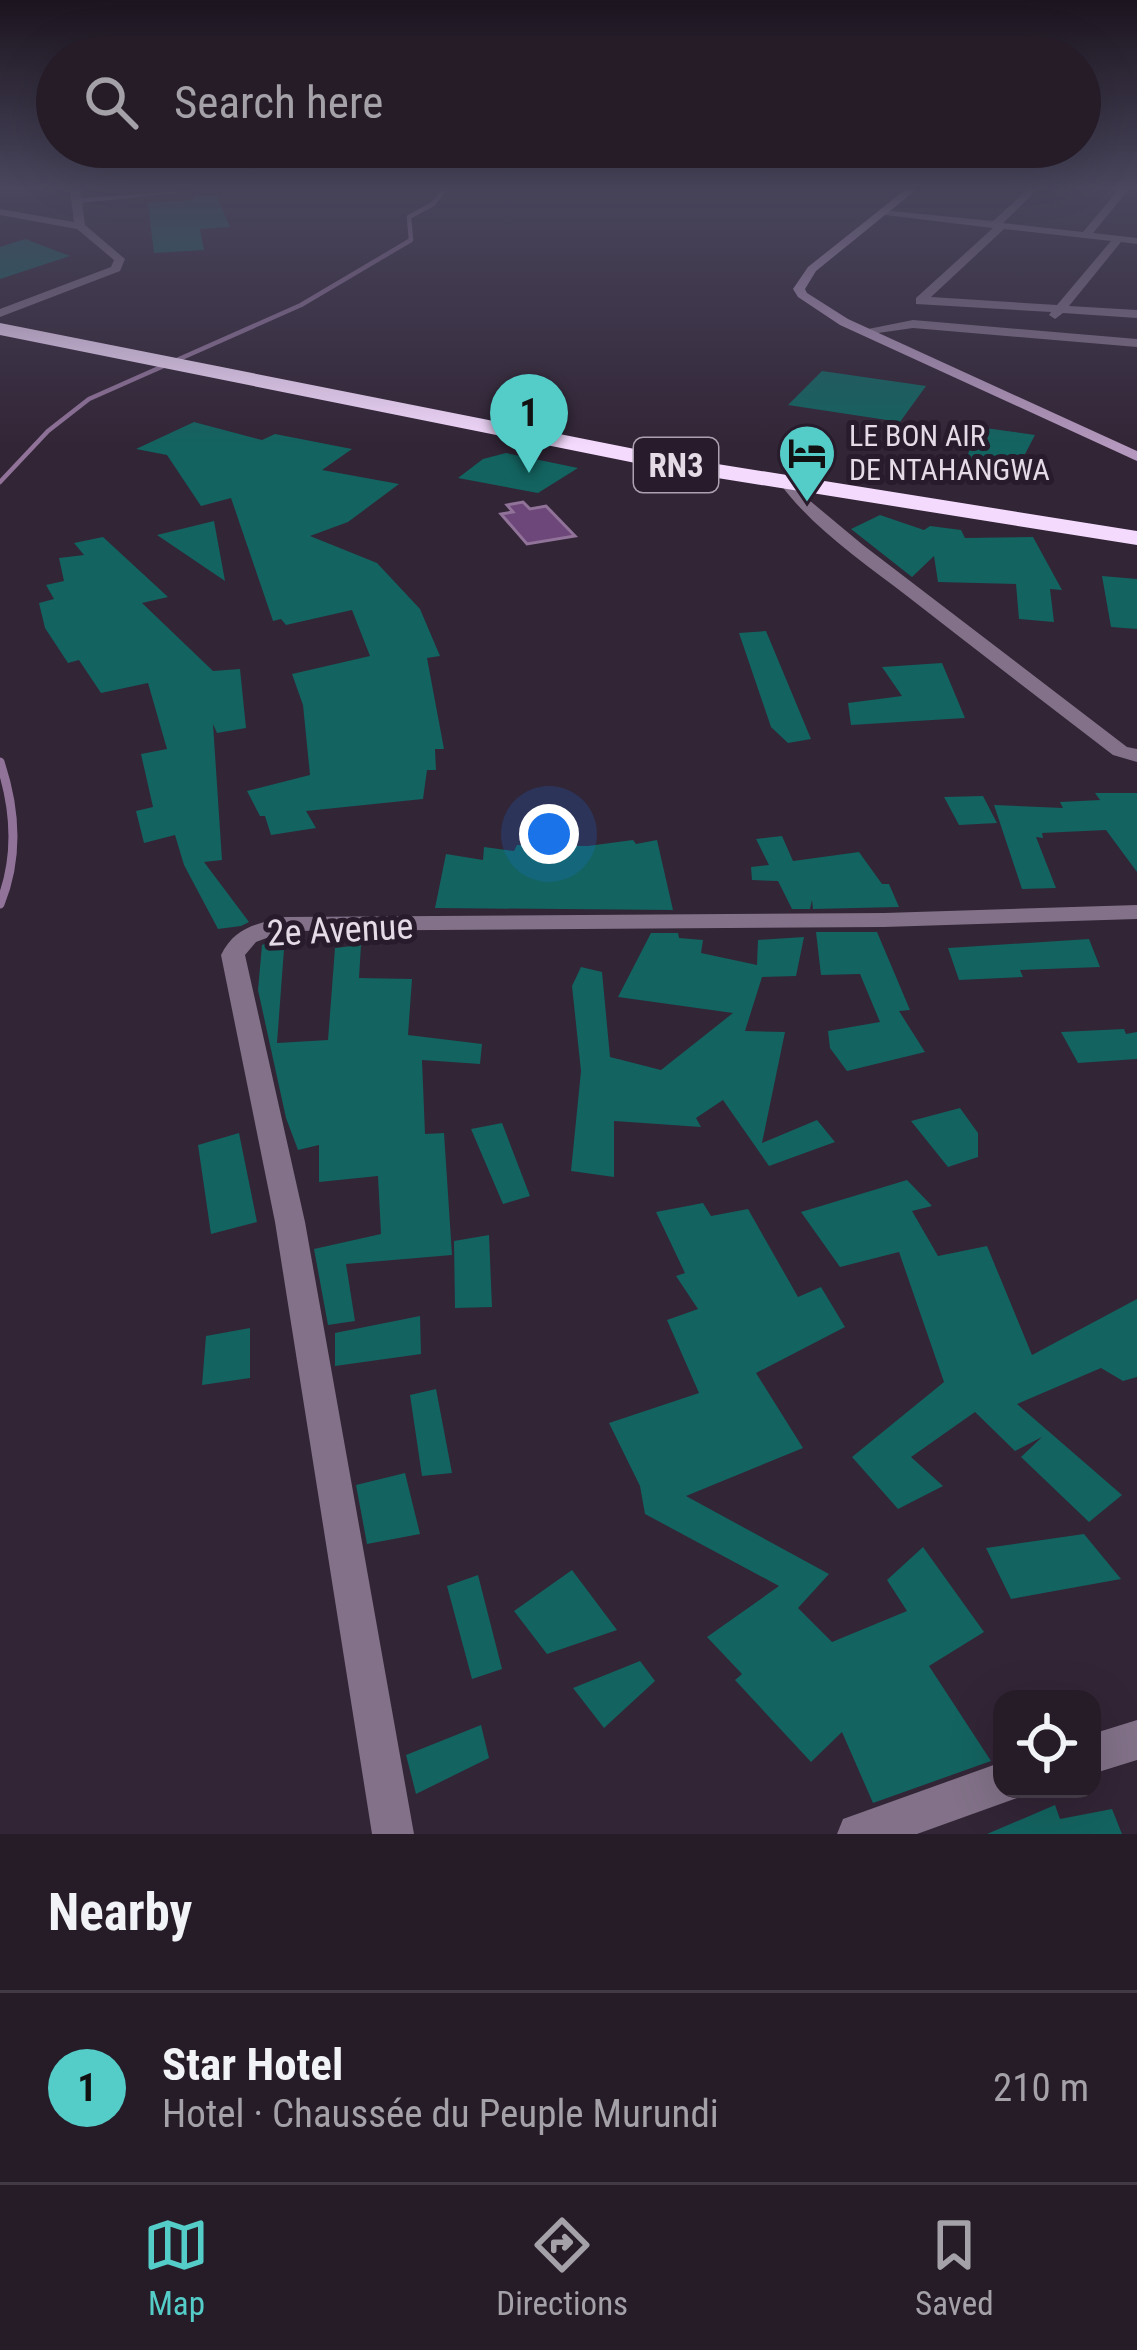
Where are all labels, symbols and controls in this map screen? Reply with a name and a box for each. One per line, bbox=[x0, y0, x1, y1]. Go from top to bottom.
search box bbox=[36, 36, 1101, 168]
icon: search bbox=[78, 69, 144, 135]
text: Search here bbox=[174, 76, 383, 129]
pin: 1 bbox=[490, 374, 568, 473]
place label: LE BON AIR DE NTAHANGWA bbox=[849, 418, 1050, 487]
hotel icon: LE BON AIR DE NTAHANGWA bbox=[776, 422, 838, 504]
road number: RN3 bbox=[634, 438, 718, 492]
your location bbox=[519, 804, 579, 864]
street label: 2e Avenue bbox=[266, 905, 414, 955]
map controls bbox=[993, 1690, 1101, 1798]
button: locate bbox=[993, 1690, 1101, 1798]
text: Nearby bbox=[48, 1883, 192, 1942]
text: Star Hotel bbox=[162, 2038, 343, 2091]
text: 1 bbox=[77, 2065, 97, 2111]
text: 210 m bbox=[993, 2065, 1089, 2111]
text: Hotel · Chaussée du Peuple Murundi bbox=[162, 2091, 719, 2137]
tab: Map bbox=[143, 2212, 209, 2323]
tab: Directions bbox=[496, 2212, 628, 2323]
tab: Saved bbox=[915, 2212, 994, 2323]

